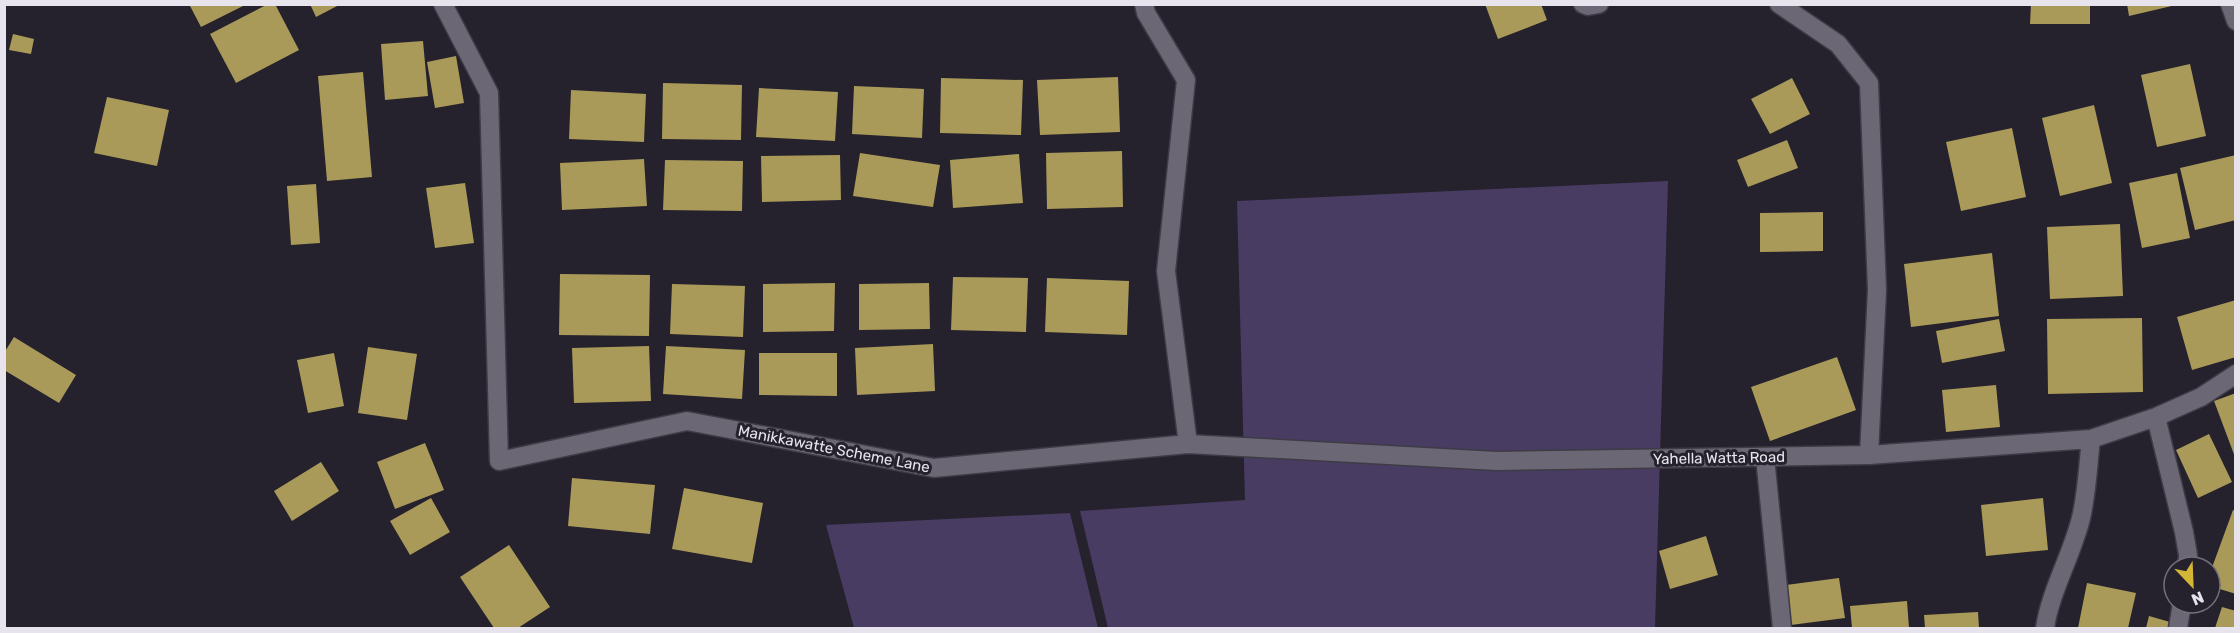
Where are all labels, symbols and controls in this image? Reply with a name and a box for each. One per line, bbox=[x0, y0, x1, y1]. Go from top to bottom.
street label: Manikkawatte Scheme Lane bbox=[737, 422, 931, 476]
street label: Yahella Watta Road bbox=[1653, 448, 1785, 468]
north arrow bbox=[2162, 555, 2222, 615]
text: N bbox=[2189, 587, 2207, 609]

